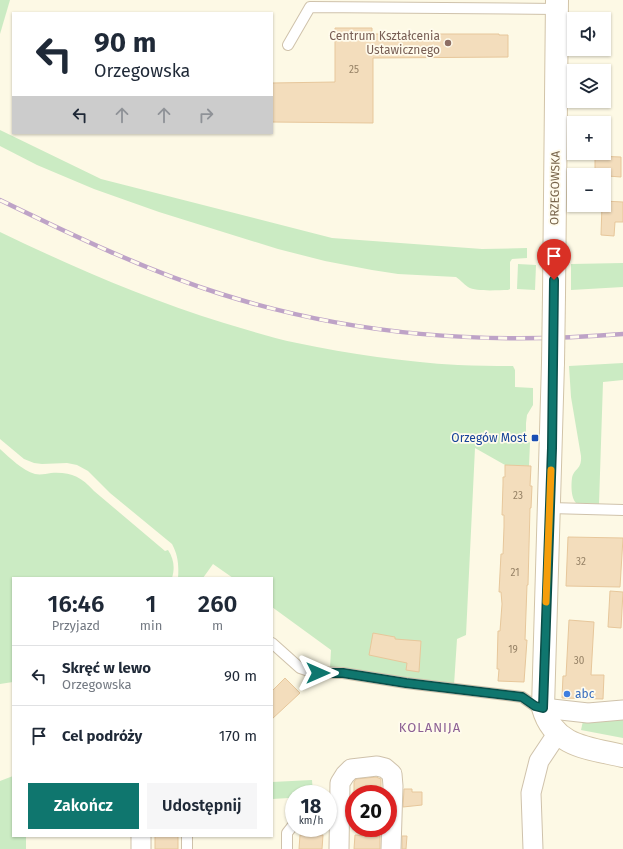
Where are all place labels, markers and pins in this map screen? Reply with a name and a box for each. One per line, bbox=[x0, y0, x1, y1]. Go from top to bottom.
place label: Centrum Kształcenia Ustawicznego bbox=[329, 29, 440, 57]
marker: Centrum Kształcenia Ustawicznego bbox=[443, 38, 453, 48]
pin bbox=[537, 239, 571, 280]
place label: Orzegów Most bbox=[451, 431, 528, 445]
marker: Orzegów Most bbox=[530, 433, 540, 443]
place label: abc bbox=[575, 687, 595, 701]
marker: abc bbox=[562, 689, 572, 699]

